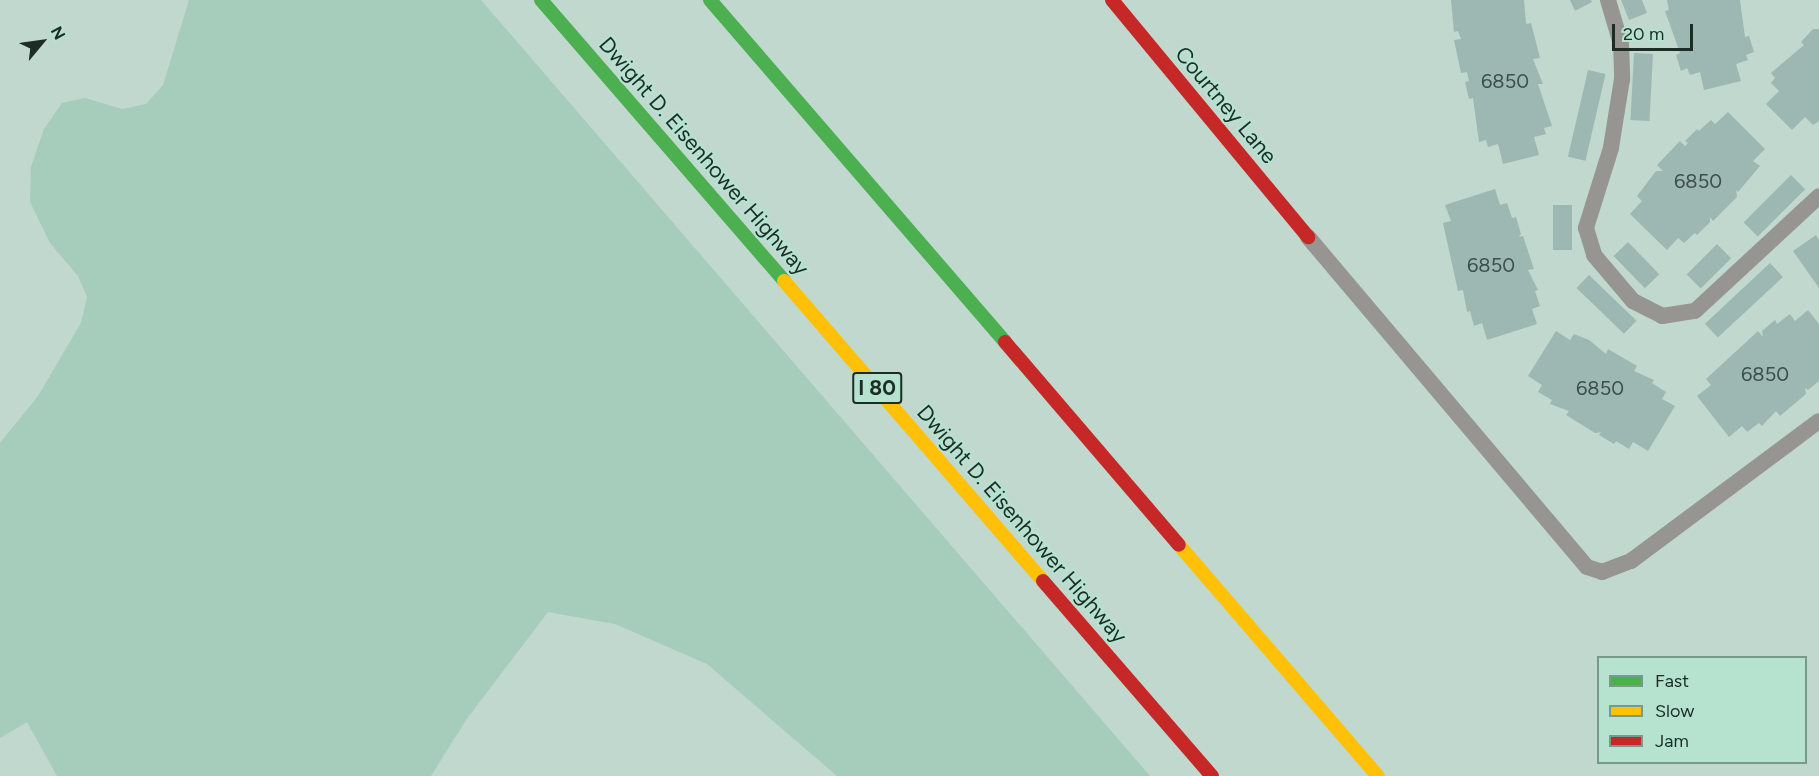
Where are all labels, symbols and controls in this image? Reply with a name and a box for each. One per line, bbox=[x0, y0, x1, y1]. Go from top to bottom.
north arrow bbox=[12, 12, 72, 72]
scale bar bbox=[1615, 12, 1696, 50]
text: N bbox=[47, 23, 69, 43]
text: 20 m bbox=[1623, 23, 1664, 45]
street label: Dwight D. Eisenhower Highway bbox=[593, 31, 815, 281]
street label: Courtney Lane bbox=[1169, 41, 1283, 169]
house number: 6850 bbox=[1481, 69, 1529, 93]
house number: 6850 bbox=[1674, 169, 1722, 193]
house number: 6850 bbox=[1467, 253, 1515, 277]
house number: 6850 bbox=[1741, 362, 1789, 386]
road number: I 80 bbox=[852, 370, 902, 406]
house number: 6850 bbox=[1576, 376, 1624, 400]
street label: Dwight D. Eisenhower Highway bbox=[911, 399, 1133, 649]
legend bbox=[1597, 656, 1807, 764]
text: Fast bbox=[1655, 670, 1689, 692]
text: Slow bbox=[1655, 700, 1694, 722]
text: Jam bbox=[1655, 730, 1689, 752]

